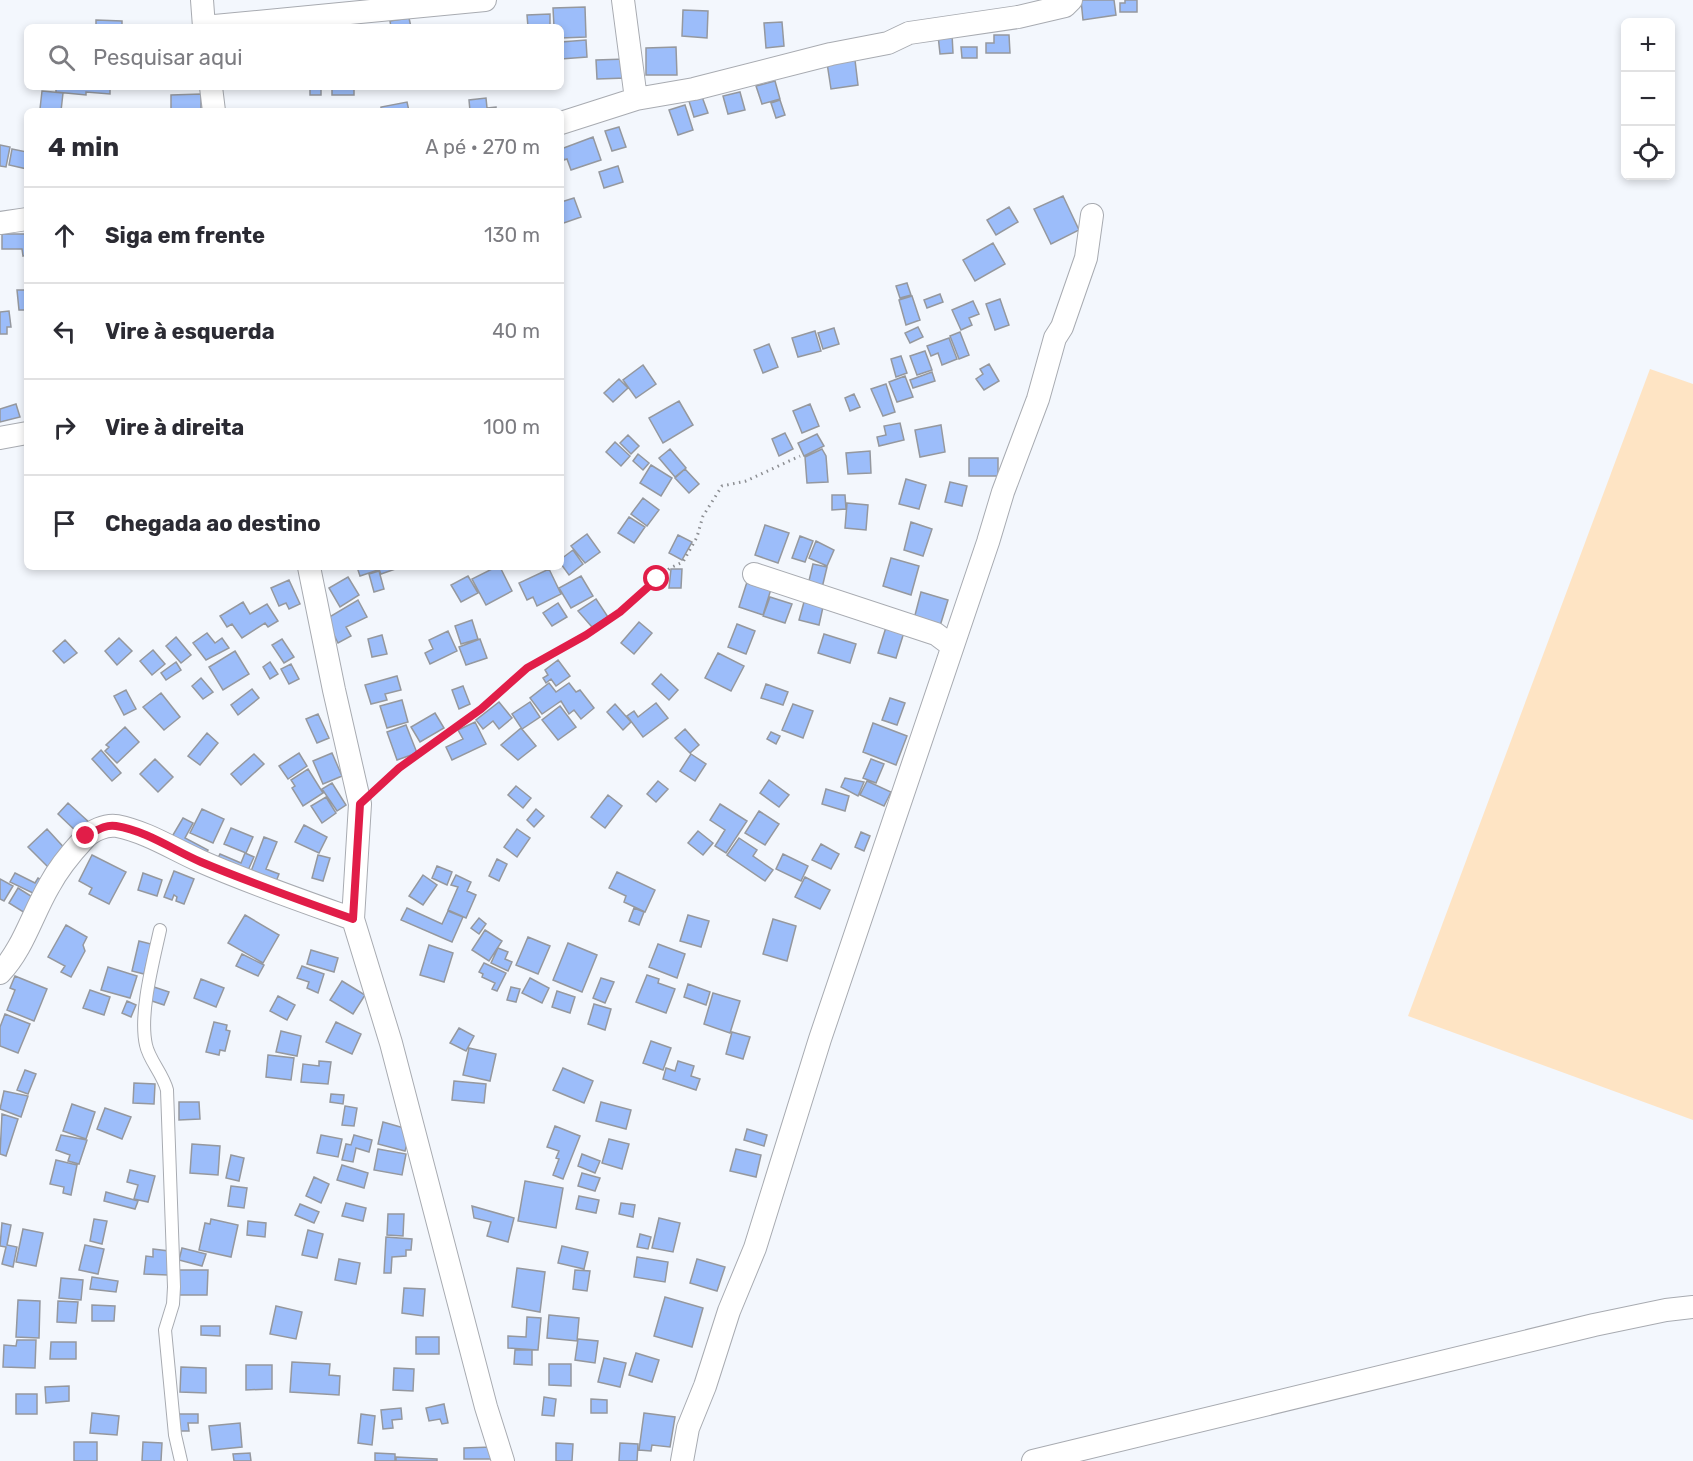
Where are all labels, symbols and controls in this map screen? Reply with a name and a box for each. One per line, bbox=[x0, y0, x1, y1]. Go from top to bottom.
map controls bbox=[1621, 18, 1675, 180]
button: + bbox=[1621, 18, 1675, 72]
search box bbox=[24, 24, 564, 90]
icon: search bbox=[45, 41, 78, 74]
text: Pesquisar aqui bbox=[93, 44, 243, 71]
button: − bbox=[1621, 72, 1675, 126]
button: locate bbox=[1621, 126, 1675, 180]
text: 4 min bbox=[48, 132, 119, 163]
text: A pé · 270 m bbox=[425, 135, 540, 159]
icon: ahead bbox=[48, 219, 81, 252]
text: Siga em frente bbox=[105, 222, 265, 249]
text: 130 m bbox=[484, 223, 540, 247]
icon: left bbox=[48, 315, 81, 348]
text: Vire à esquerda bbox=[105, 318, 275, 345]
text: 40 m bbox=[492, 319, 540, 343]
icon: right bbox=[48, 411, 81, 444]
text: Vire à direita bbox=[105, 414, 244, 441]
text: 100 m bbox=[483, 415, 540, 439]
icon: arrive bbox=[48, 507, 81, 540]
text: Chegada ao destino bbox=[105, 510, 321, 537]
route start bbox=[643, 565, 669, 591]
route end bbox=[72, 822, 98, 848]

